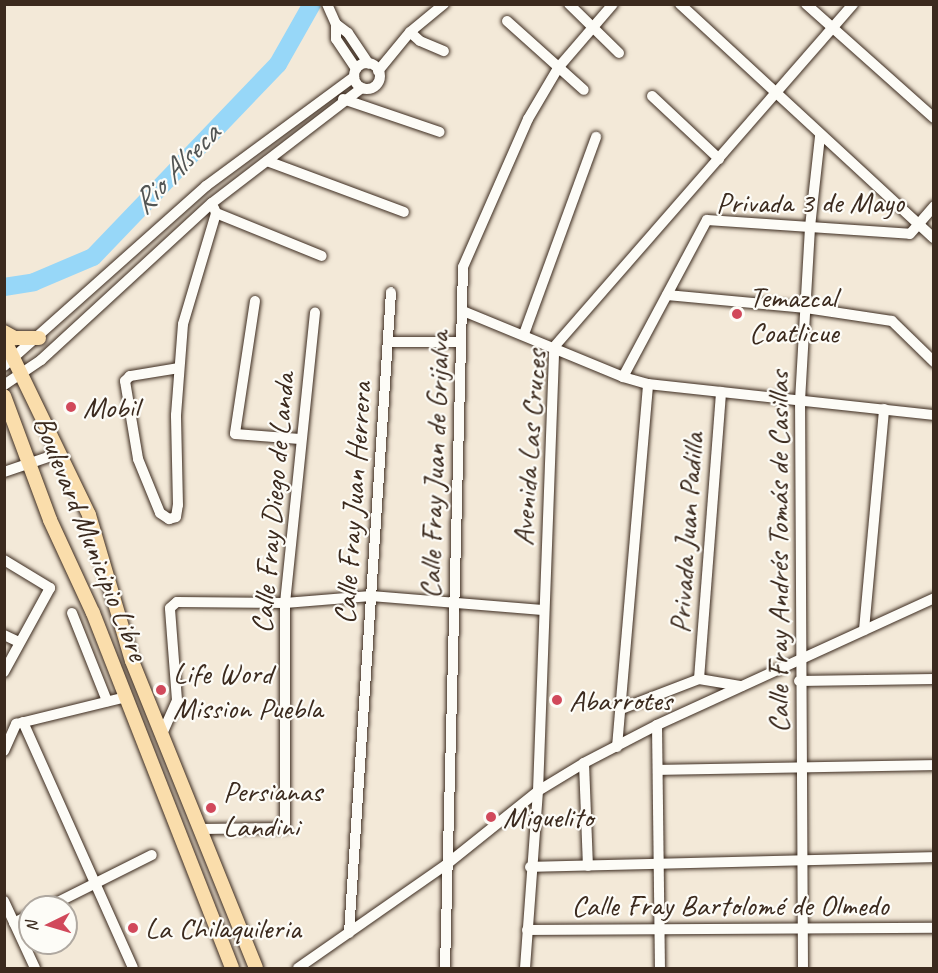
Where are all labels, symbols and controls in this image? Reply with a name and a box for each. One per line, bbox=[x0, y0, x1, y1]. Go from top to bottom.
water label: Rio Alseca bbox=[124, 116, 228, 222]
street label: Privada 3 de Mayo bbox=[716, 184, 904, 220]
place label: Temazcal Coatlicue bbox=[749, 279, 838, 350]
marker: Temazcal Coatlicue bbox=[730, 307, 744, 321]
street label: Calle Fray Juan de Grijalva bbox=[411, 331, 457, 599]
street label: Avenida Las Cruces bbox=[504, 349, 554, 547]
street label: Calle Fray Diego de Landa bbox=[244, 371, 302, 635]
street label: Calle Fray Andrés Tomás de Casillas bbox=[760, 372, 796, 732]
street label: Calle Fray Juan Herrera bbox=[327, 381, 379, 625]
place label: Mobil bbox=[83, 389, 139, 425]
marker: Mobil bbox=[64, 400, 78, 414]
street label: Boulevard Municipio Libre bbox=[26, 411, 156, 665]
street label: Privada Juan Padilla bbox=[661, 431, 711, 635]
place label: Life Word Mission Puebla bbox=[173, 655, 322, 726]
place label: Abarrotes bbox=[569, 682, 672, 718]
marker: Life Word Mission Puebla bbox=[154, 683, 168, 697]
marker: Abarrotes bbox=[550, 693, 564, 707]
place label: Persianas Landini bbox=[223, 773, 322, 844]
place label: Miguelito bbox=[503, 799, 593, 835]
marker: Persianas Landini bbox=[204, 801, 218, 815]
marker: Miguelito bbox=[484, 810, 498, 824]
street label: Calle Fray Bartolomé de Olmedo bbox=[571, 887, 889, 923]
north arrow bbox=[18, 895, 78, 955]
place label: La Chilaquileria bbox=[145, 910, 301, 946]
text: N bbox=[22, 921, 42, 932]
marker: La Chilaquileria bbox=[126, 921, 140, 935]

